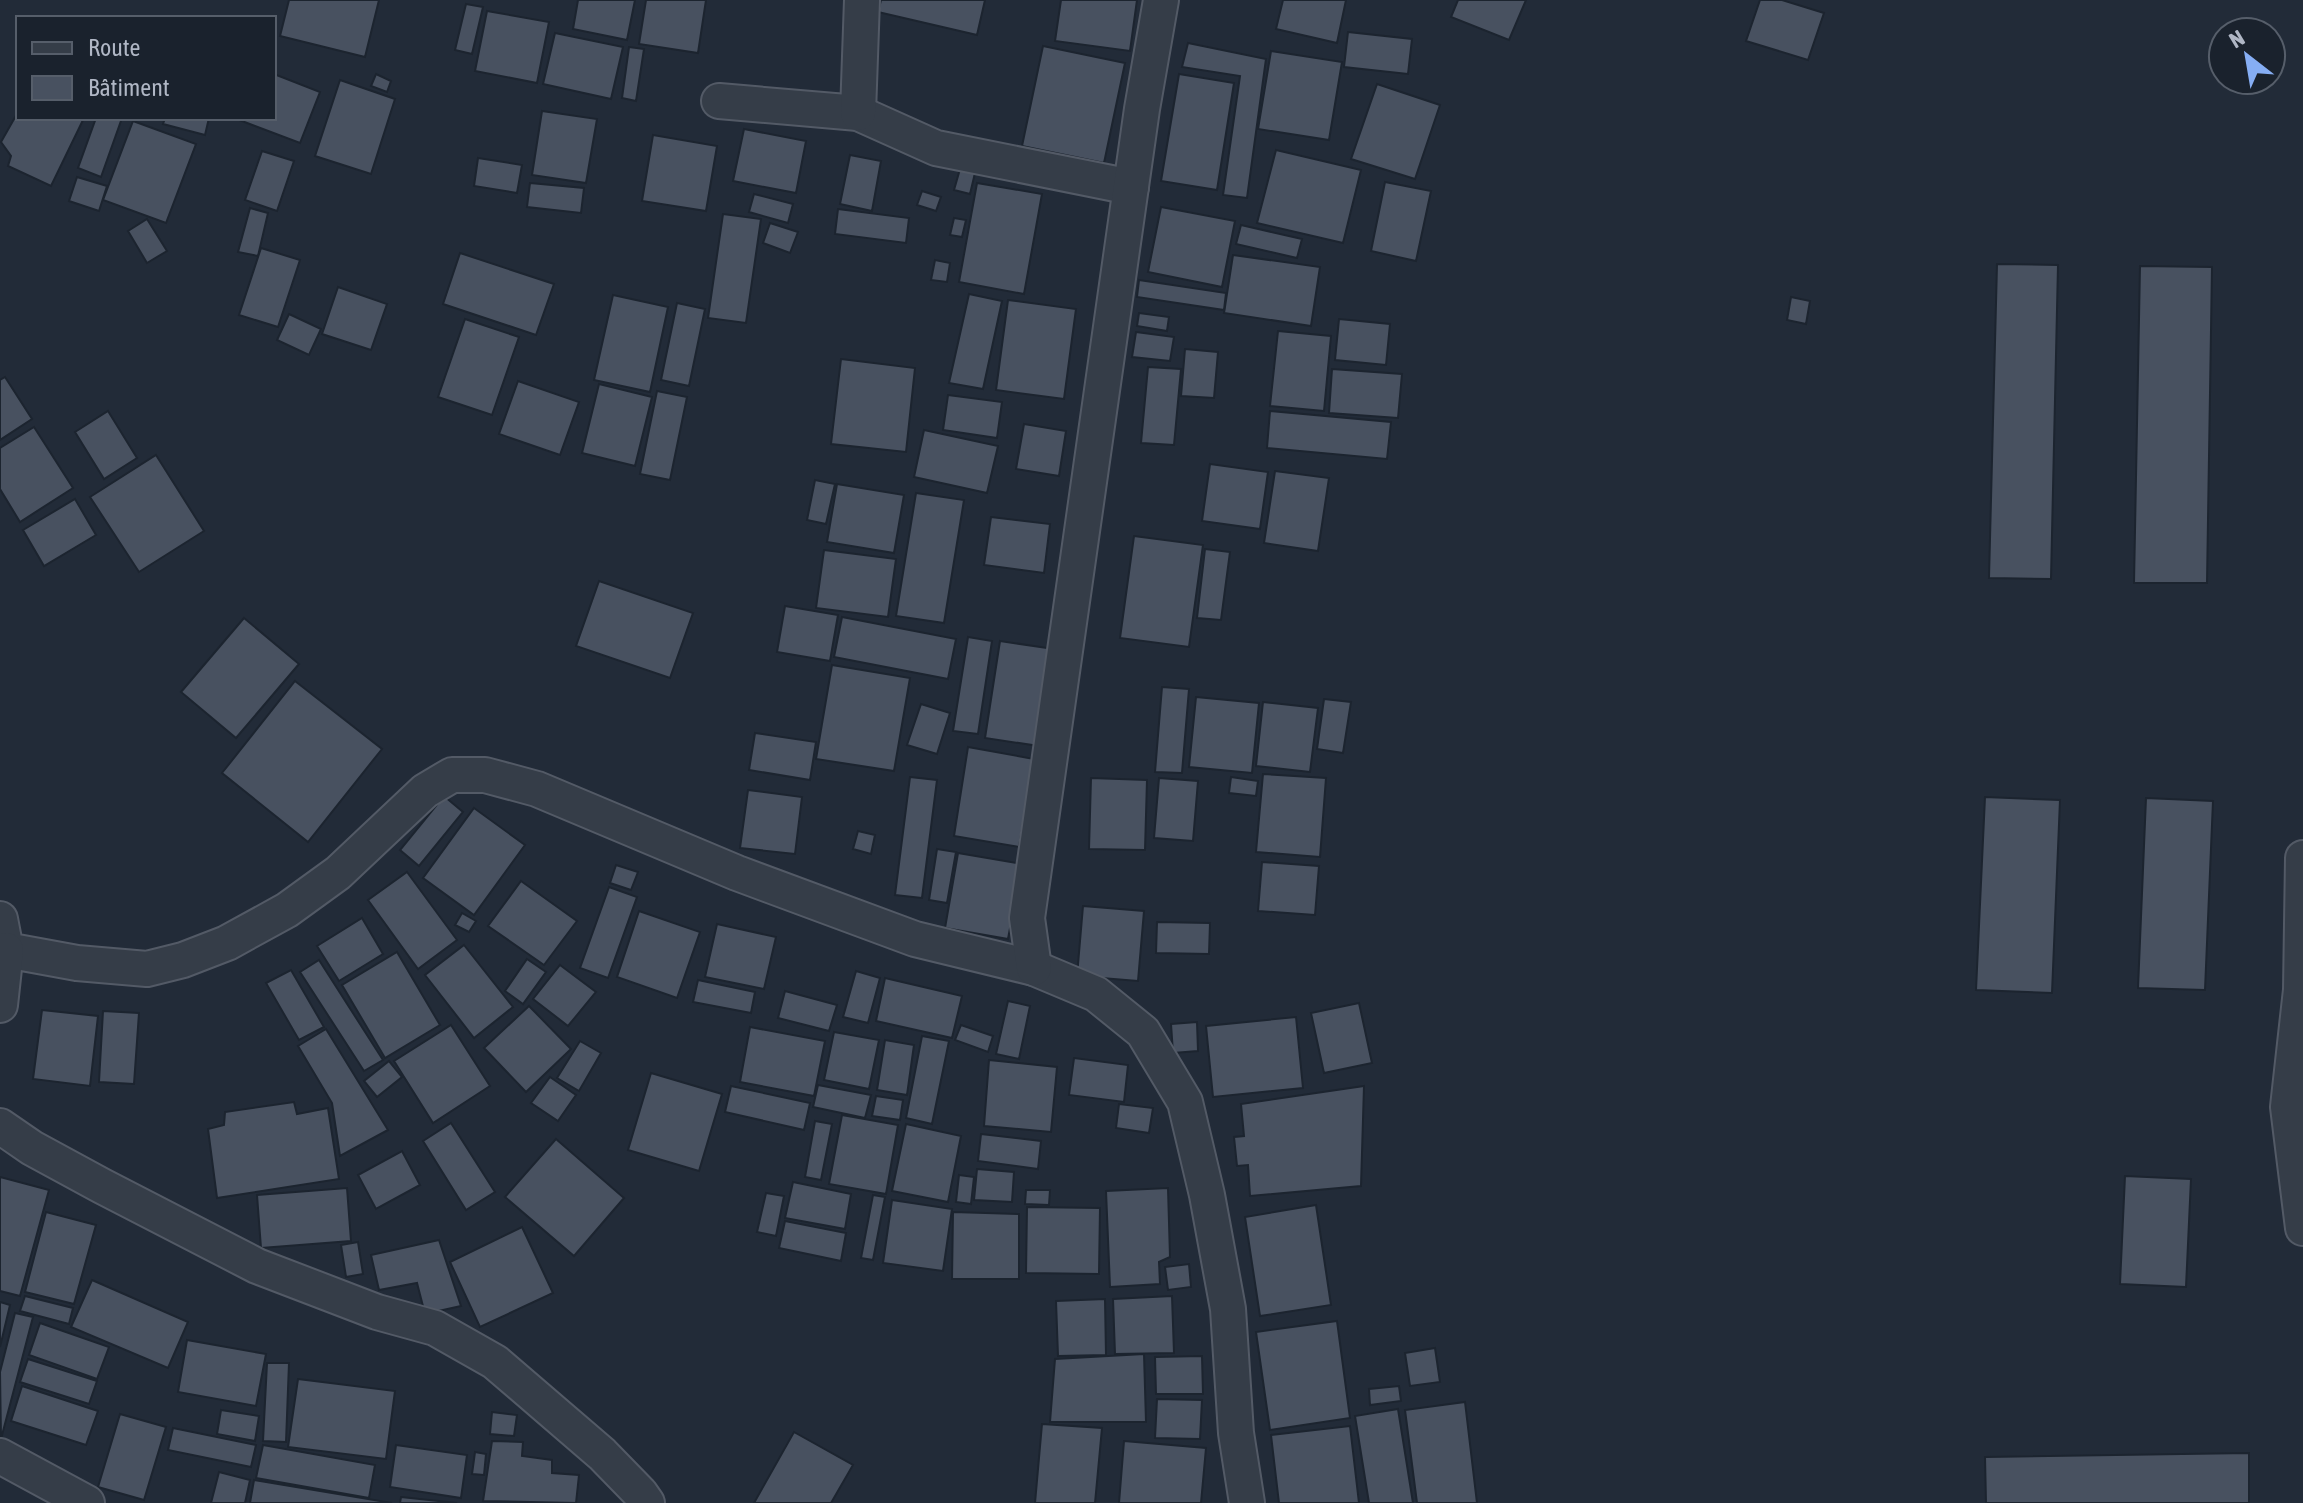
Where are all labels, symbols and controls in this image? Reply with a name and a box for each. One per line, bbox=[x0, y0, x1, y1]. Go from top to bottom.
legend bbox=[16, 16, 276, 120]
north arrow bbox=[2207, 16, 2287, 96]
text: N bbox=[2224, 24, 2249, 53]
text: Route bbox=[88, 34, 140, 61]
text: Bâtiment bbox=[88, 74, 170, 101]

